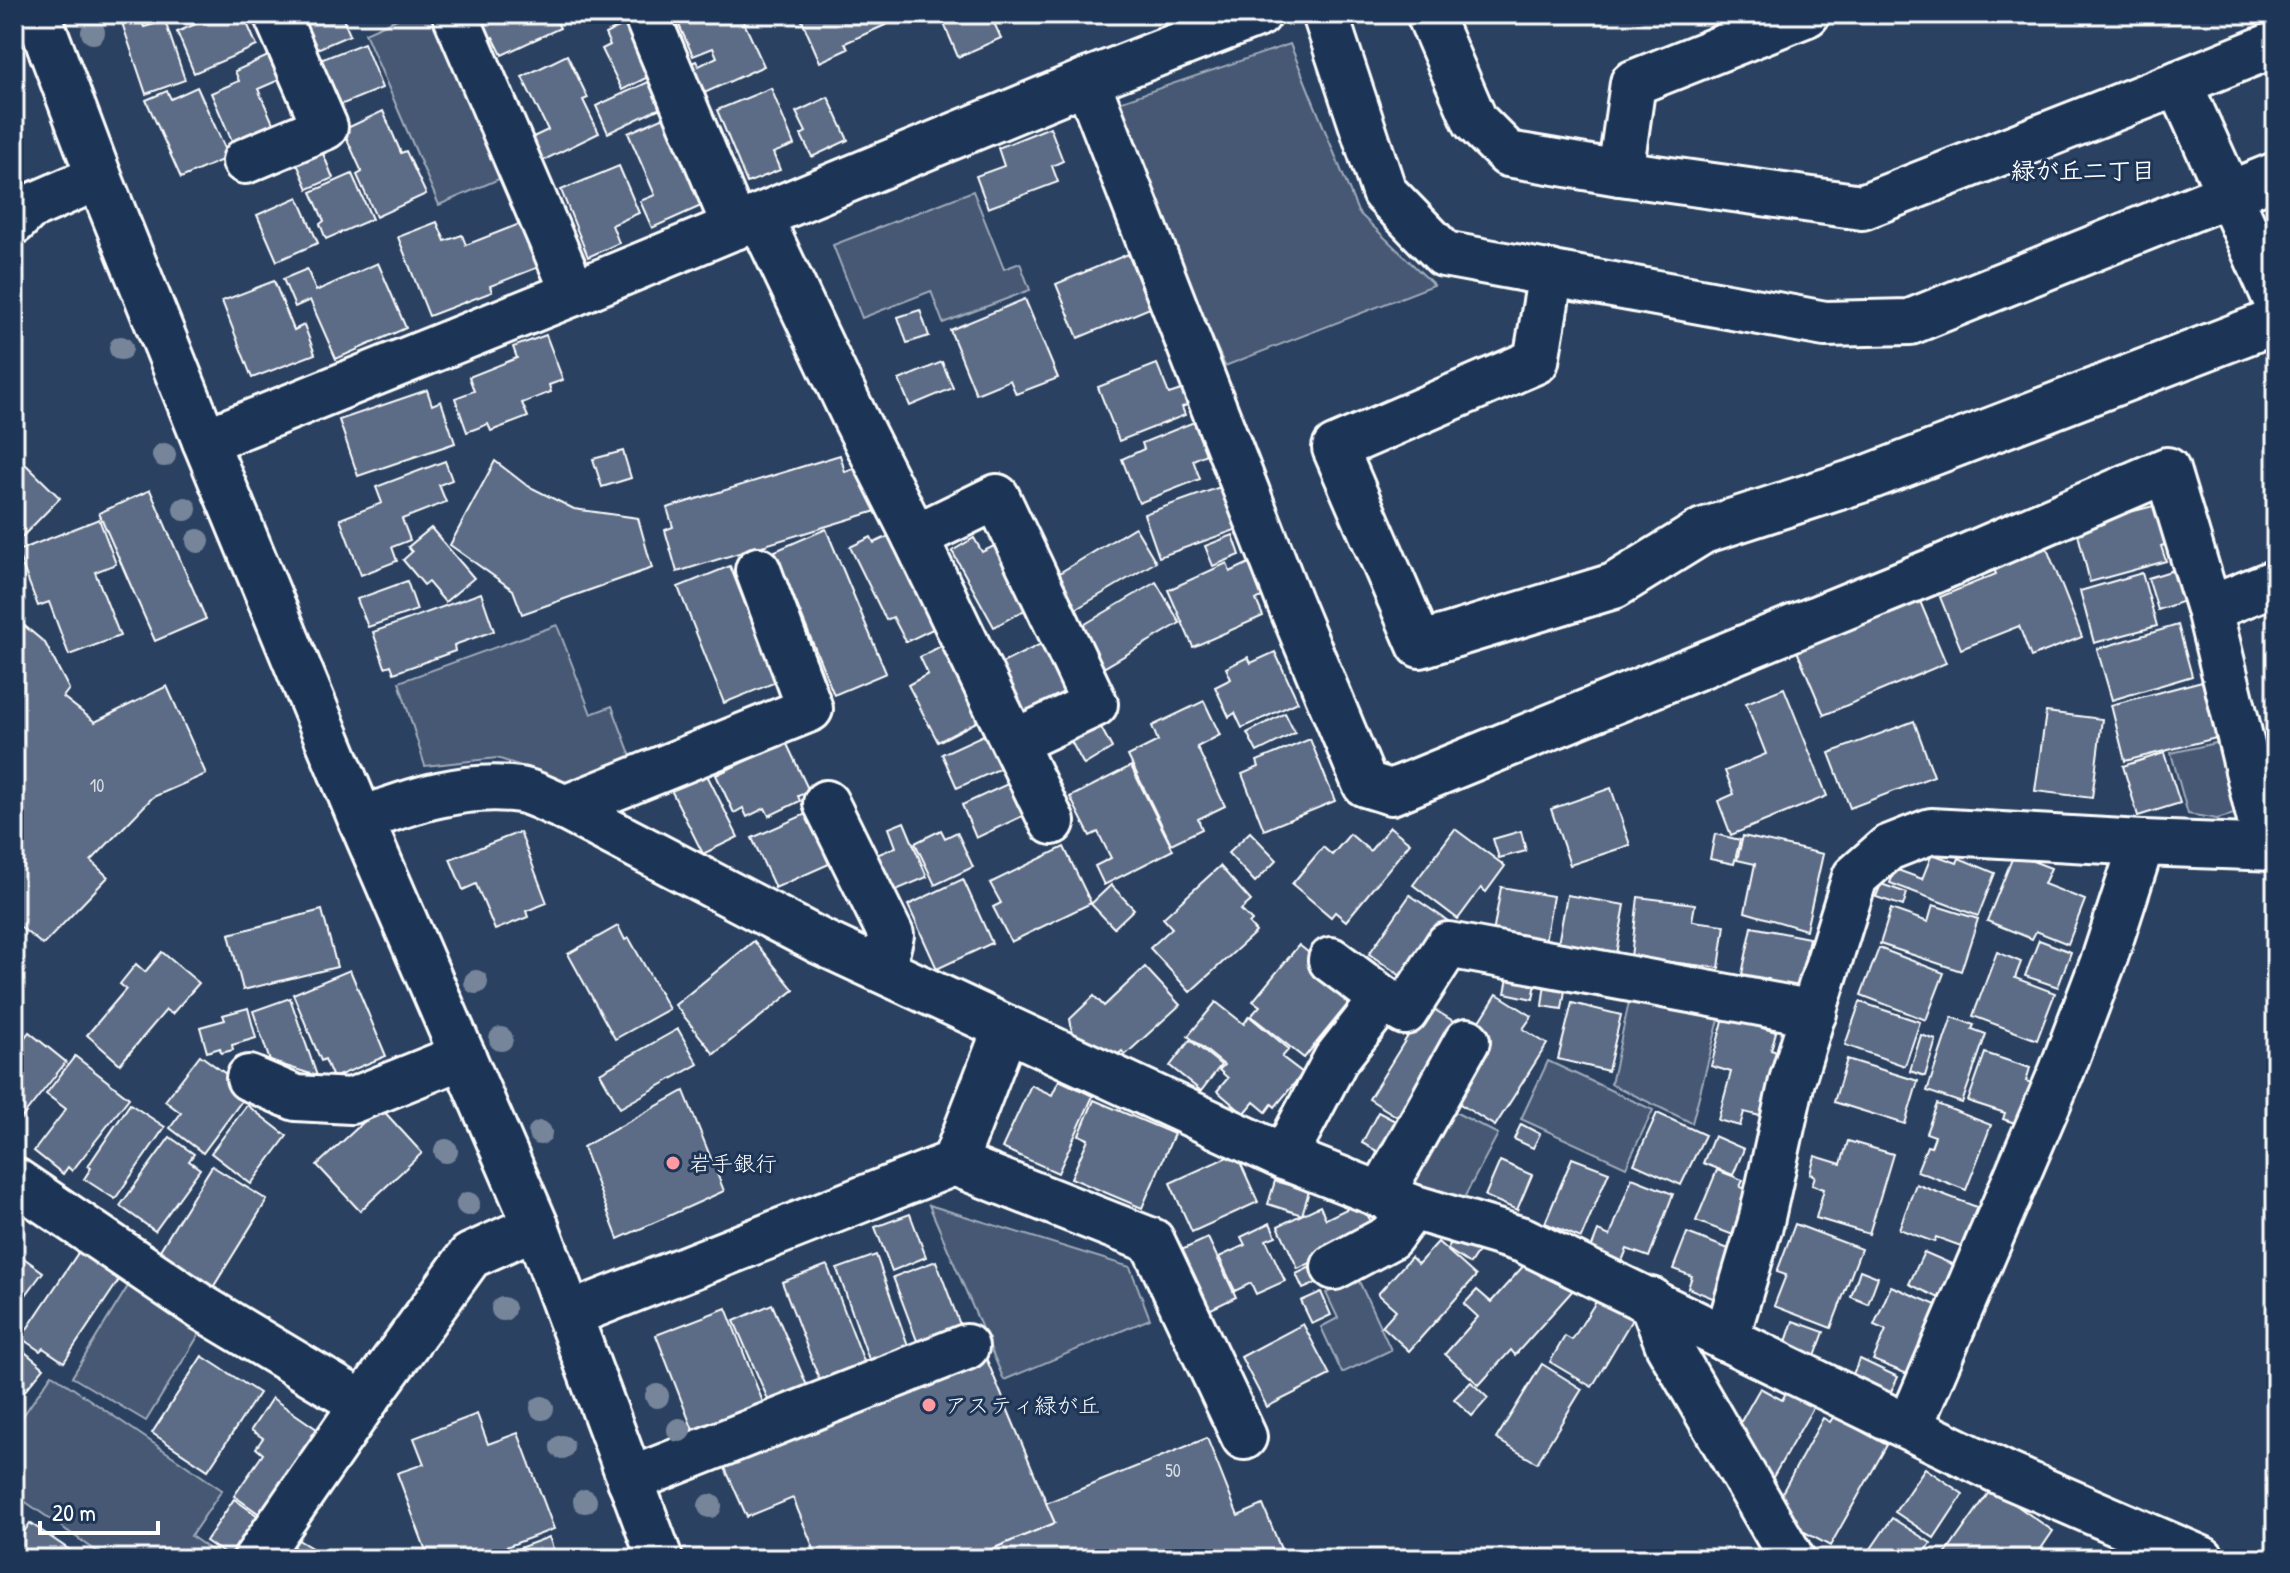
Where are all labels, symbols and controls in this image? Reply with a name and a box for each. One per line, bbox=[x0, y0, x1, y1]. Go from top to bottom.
district label: 緑が丘二丁目 bbox=[2011, 154, 2155, 186]
house number: 10 bbox=[90, 773, 104, 798]
place label: 岩手銀行 bbox=[689, 1148, 777, 1178]
marker: 岩手銀行 bbox=[664, 1154, 682, 1172]
place label: アスティ緑が丘 bbox=[945, 1390, 1100, 1420]
marker: アスティ緑が丘 bbox=[920, 1396, 938, 1414]
house number: 50 bbox=[1165, 1458, 1181, 1483]
scale bar bbox=[40, 1485, 158, 1535]
text: 20 m bbox=[52, 1496, 96, 1528]

